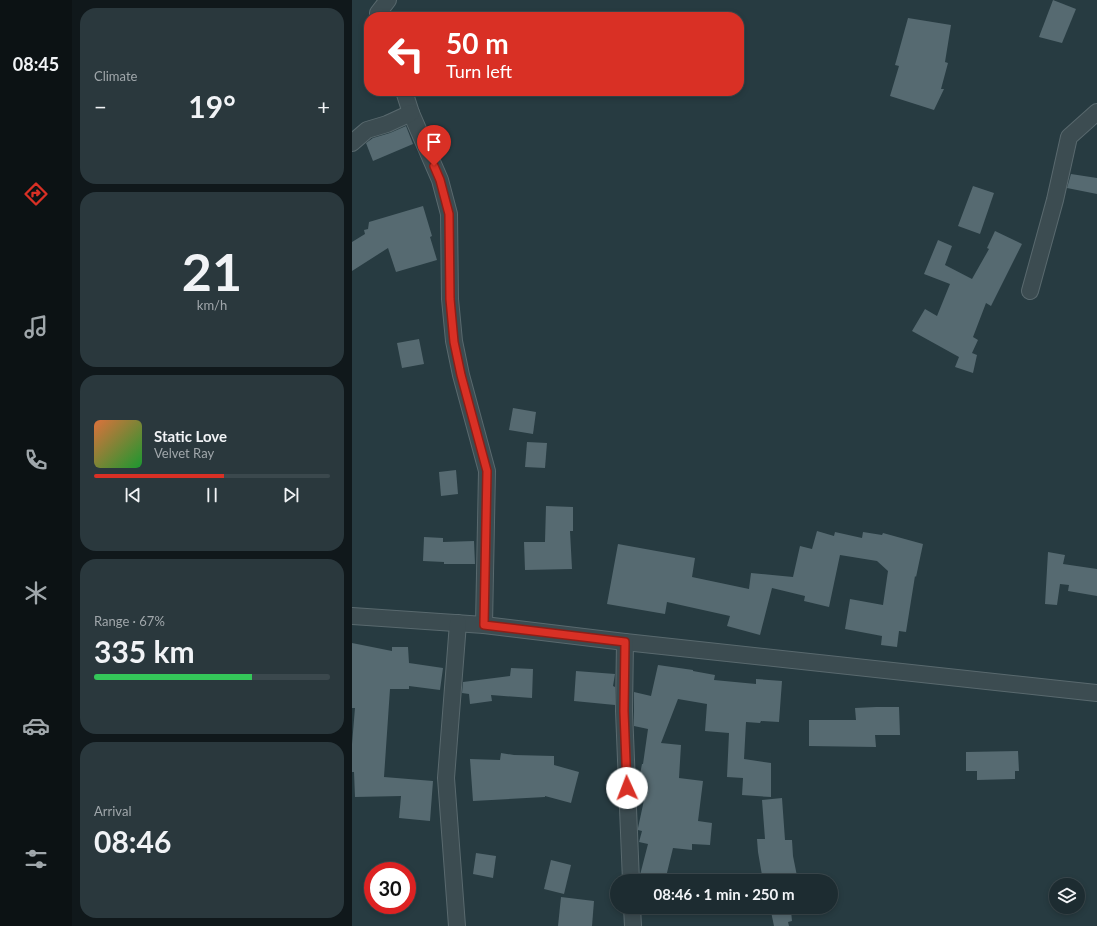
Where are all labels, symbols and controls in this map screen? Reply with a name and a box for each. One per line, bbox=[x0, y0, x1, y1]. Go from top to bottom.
text: 50 m bbox=[446, 26, 509, 60]
icon: left bbox=[380, 28, 432, 80]
text: 08:45 bbox=[13, 53, 59, 75]
text: Turn left bbox=[446, 60, 512, 82]
text: Climate bbox=[94, 68, 137, 84]
text: 19° bbox=[188, 88, 236, 124]
text: − bbox=[94, 93, 107, 120]
text: + bbox=[317, 93, 330, 120]
pin bbox=[417, 125, 451, 166]
icon: arrive bbox=[423, 131, 445, 153]
icon: directions bbox=[22, 180, 50, 208]
text: 21 bbox=[182, 240, 242, 302]
text: km/h bbox=[197, 297, 227, 313]
icon: music bbox=[22, 313, 50, 341]
text: Static Love bbox=[154, 427, 227, 445]
text: Velvet Ray bbox=[154, 445, 214, 461]
icon: phone bbox=[22, 446, 50, 474]
icon: previous bbox=[122, 484, 144, 506]
icon: pause bbox=[201, 484, 223, 506]
icon: next bbox=[280, 484, 302, 506]
icon: climate bbox=[22, 579, 50, 607]
text: Range · 67% bbox=[94, 613, 165, 629]
text: 335 km bbox=[94, 633, 195, 669]
icon: car bbox=[22, 712, 50, 740]
position arrow bbox=[606, 767, 648, 809]
text: Arrival bbox=[94, 803, 131, 819]
text: 08:46 bbox=[94, 823, 171, 859]
icon: filters bbox=[22, 845, 50, 873]
speed limit sign: 30 bbox=[364, 862, 416, 914]
map controls bbox=[1049, 878, 1085, 914]
button: layers bbox=[1049, 878, 1085, 914]
text: 08:46 · 1 min · 250 m bbox=[654, 885, 794, 903]

